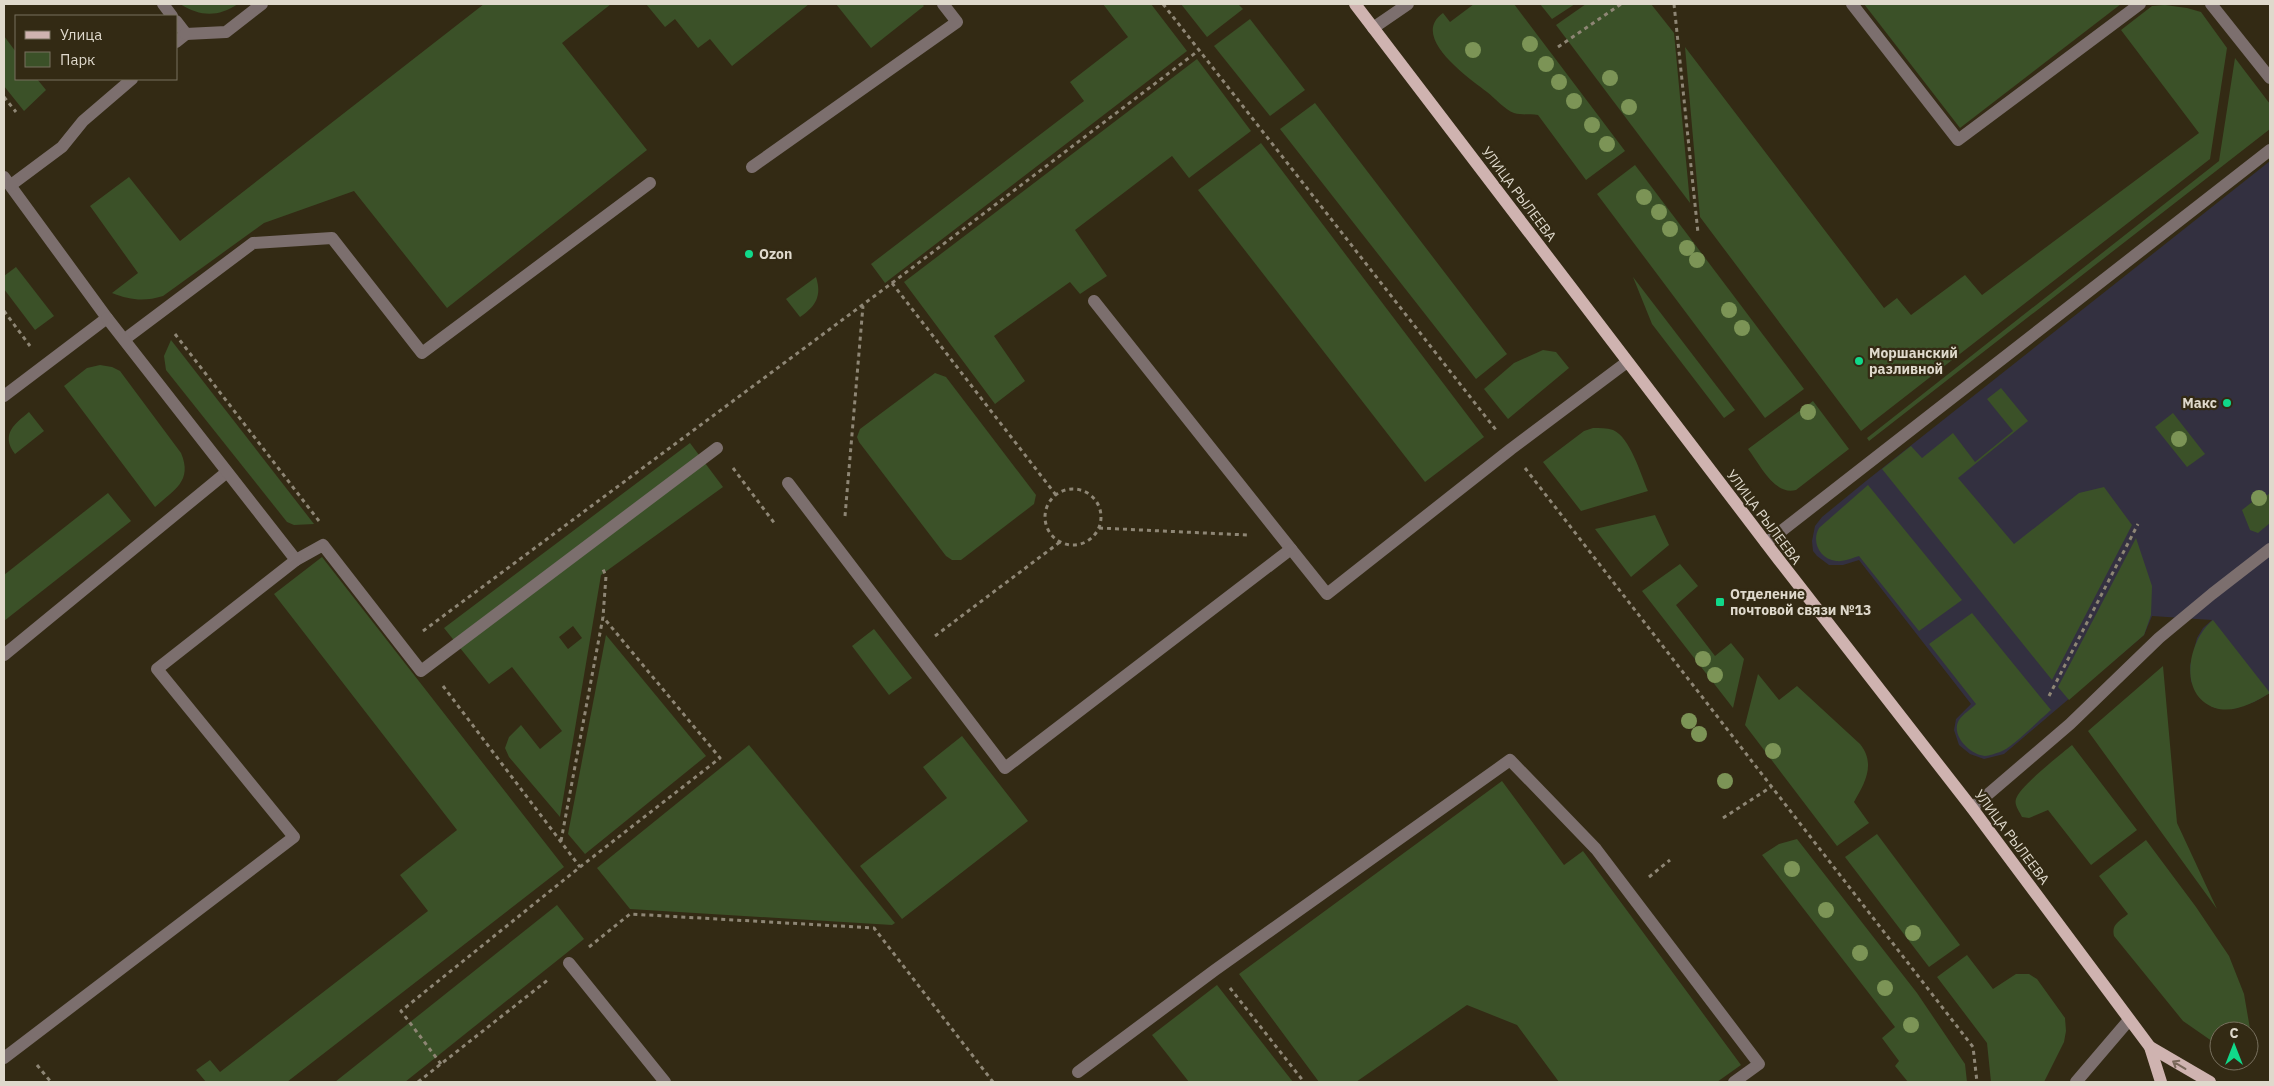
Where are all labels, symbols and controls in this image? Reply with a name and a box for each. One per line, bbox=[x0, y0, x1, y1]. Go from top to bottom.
legend bbox=[15, 15, 178, 80]
text: Улица bbox=[60, 25, 102, 44]
text: Парк bbox=[60, 50, 95, 69]
street label: УЛИЦА РЫЛЕЕВА bbox=[1477, 143, 1561, 245]
place label: Ozon bbox=[759, 245, 792, 263]
marker: Ozon bbox=[743, 248, 755, 260]
place label: Моршанский разливной bbox=[1869, 344, 1958, 378]
marker: Моршанский разливной bbox=[1853, 355, 1865, 367]
place label: Макс bbox=[2182, 394, 2217, 412]
marker: Макс bbox=[2221, 397, 2233, 409]
street label: УЛИЦА РЫЛЕЕВА bbox=[1722, 466, 1806, 568]
place label: Отделение почтовой связи №13 bbox=[1730, 585, 1871, 619]
marker: Отделение почтовой связи №13 bbox=[1714, 596, 1726, 608]
street label: УЛИЦА РЫЛЕЕВА bbox=[1970, 786, 2054, 888]
north arrow bbox=[2209, 1021, 2259, 1071]
text: С bbox=[2229, 1024, 2239, 1042]
one-way arrow bbox=[2173, 1060, 2187, 1070]

